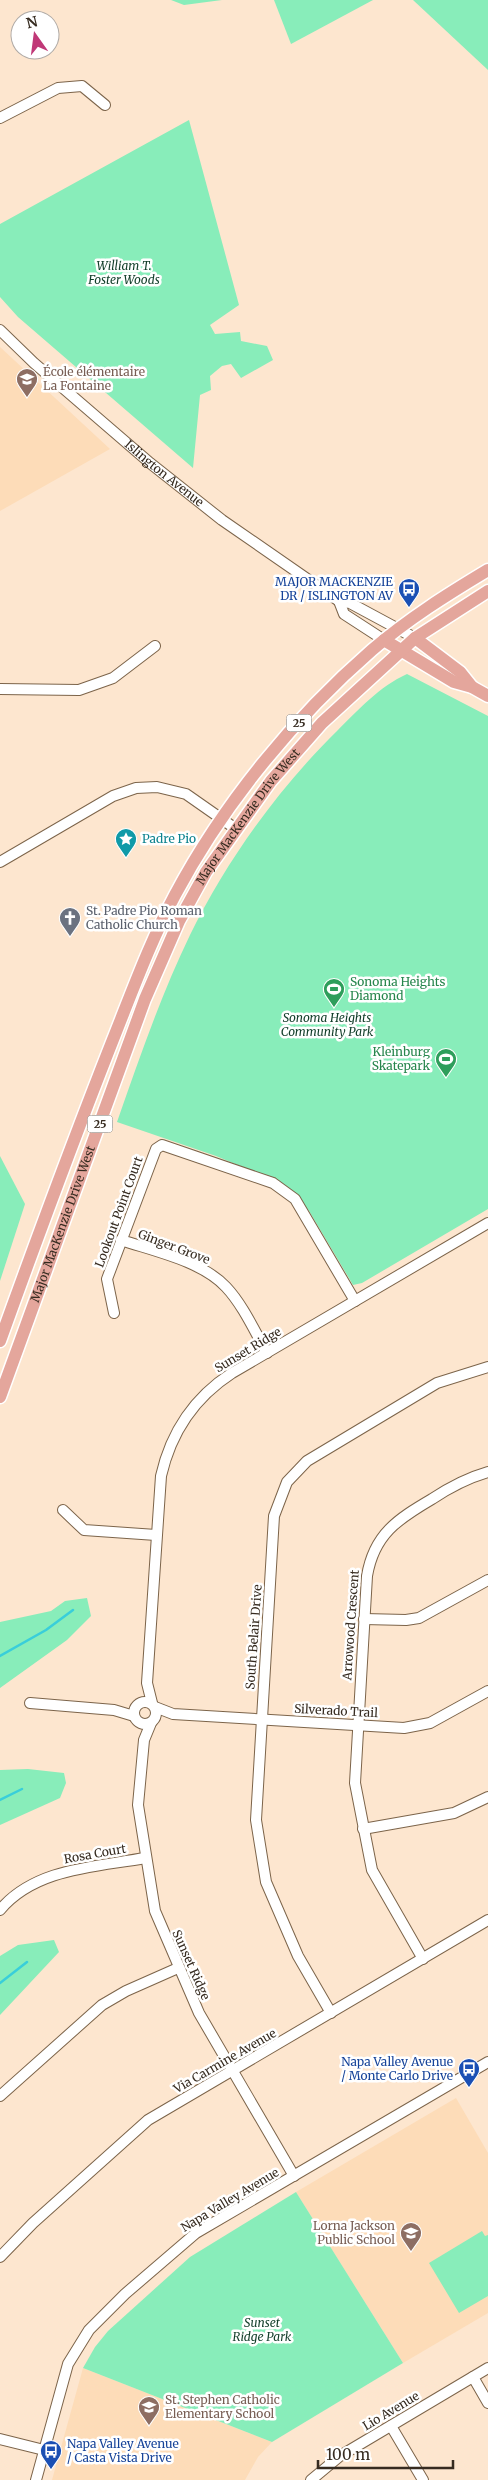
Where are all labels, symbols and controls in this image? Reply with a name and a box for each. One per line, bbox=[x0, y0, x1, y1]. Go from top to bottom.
north arrow bbox=[10, 10, 60, 60]
text: N bbox=[24, 12, 39, 32]
park label: William T. Foster Woods bbox=[87, 258, 160, 287]
place label: École élémentaire La Fontaine bbox=[43, 364, 145, 393]
school or university icon: École élémentaire La Fontaine bbox=[15, 367, 39, 398]
street label: Islington Avenue bbox=[122, 437, 207, 510]
place label: MAJOR MACKENZIE DR / ISLINGTON AV bbox=[275, 574, 394, 603]
bus stop icon: MAJOR MACKENZIE DR / ISLINGTON AV bbox=[397, 577, 421, 608]
road number: 25 bbox=[286, 714, 312, 731]
street label: Major MacKenzie Drive West bbox=[192, 745, 303, 887]
place icon: Padre Pio bbox=[114, 827, 138, 858]
place label: Padre Pio bbox=[142, 831, 196, 846]
place label: St. Padre Pio Roman Catholic Church bbox=[86, 903, 202, 932]
church icon: St. Padre Pio Roman Catholic Church bbox=[58, 906, 82, 937]
place label: Sonoma Heights Diamond bbox=[350, 974, 445, 1003]
sports icon: Sonoma Heights Diamond bbox=[322, 977, 346, 1008]
park label: Sonoma Heights Community Park bbox=[281, 1010, 374, 1039]
place label: Kleinburg Skatepark bbox=[372, 1044, 431, 1073]
sports icon: Kleinburg Skatepark bbox=[434, 1047, 458, 1078]
road number: 25 bbox=[88, 1116, 112, 1132]
street label: Major MacKenzie Drive West bbox=[27, 1143, 98, 1304]
street label: Lookout Point Court bbox=[92, 1154, 146, 1269]
street label: Ginger Grove bbox=[136, 1226, 212, 1267]
street label: Sunset Ridge bbox=[212, 1324, 284, 1375]
street label: Arrowood Crescent bbox=[339, 1569, 362, 1682]
street label: South Belair Drive bbox=[242, 1584, 265, 1690]
street label: Silverado Trail bbox=[294, 1701, 379, 1720]
street label: Rosa Court bbox=[63, 1841, 127, 1866]
street label: Sunset Ridge bbox=[169, 1927, 214, 2002]
street label: Via Carmine Avenue bbox=[170, 2025, 279, 2097]
place label: Napa Valley Avenue / Monte Carlo Drive bbox=[341, 2054, 453, 2083]
bus stop icon: Napa Valley Avenue / Monte Carlo Drive bbox=[457, 2057, 481, 2088]
street label: Napa Valley Avenue bbox=[178, 2164, 281, 2235]
place label: Lorna Jackson Public School bbox=[313, 2218, 395, 2247]
school or university icon: Lorna Jackson Public School bbox=[399, 2221, 423, 2252]
park label: Sunset Ridge Park bbox=[233, 2315, 292, 2344]
street label: Lio Avenue bbox=[360, 2388, 422, 2433]
place label: St. Stephen Catholic Elementary School bbox=[165, 2392, 280, 2421]
school or university icon: St. Stephen Catholic Elementary School bbox=[137, 2395, 161, 2426]
place label: Napa Valley Avenue / Casta Vista Drive bbox=[67, 2436, 179, 2465]
scale bar bbox=[318, 2438, 453, 2470]
bus stop icon: Napa Valley Avenue / Casta Vista Drive bbox=[39, 2439, 63, 2470]
text: 100 m bbox=[326, 2445, 370, 2464]

